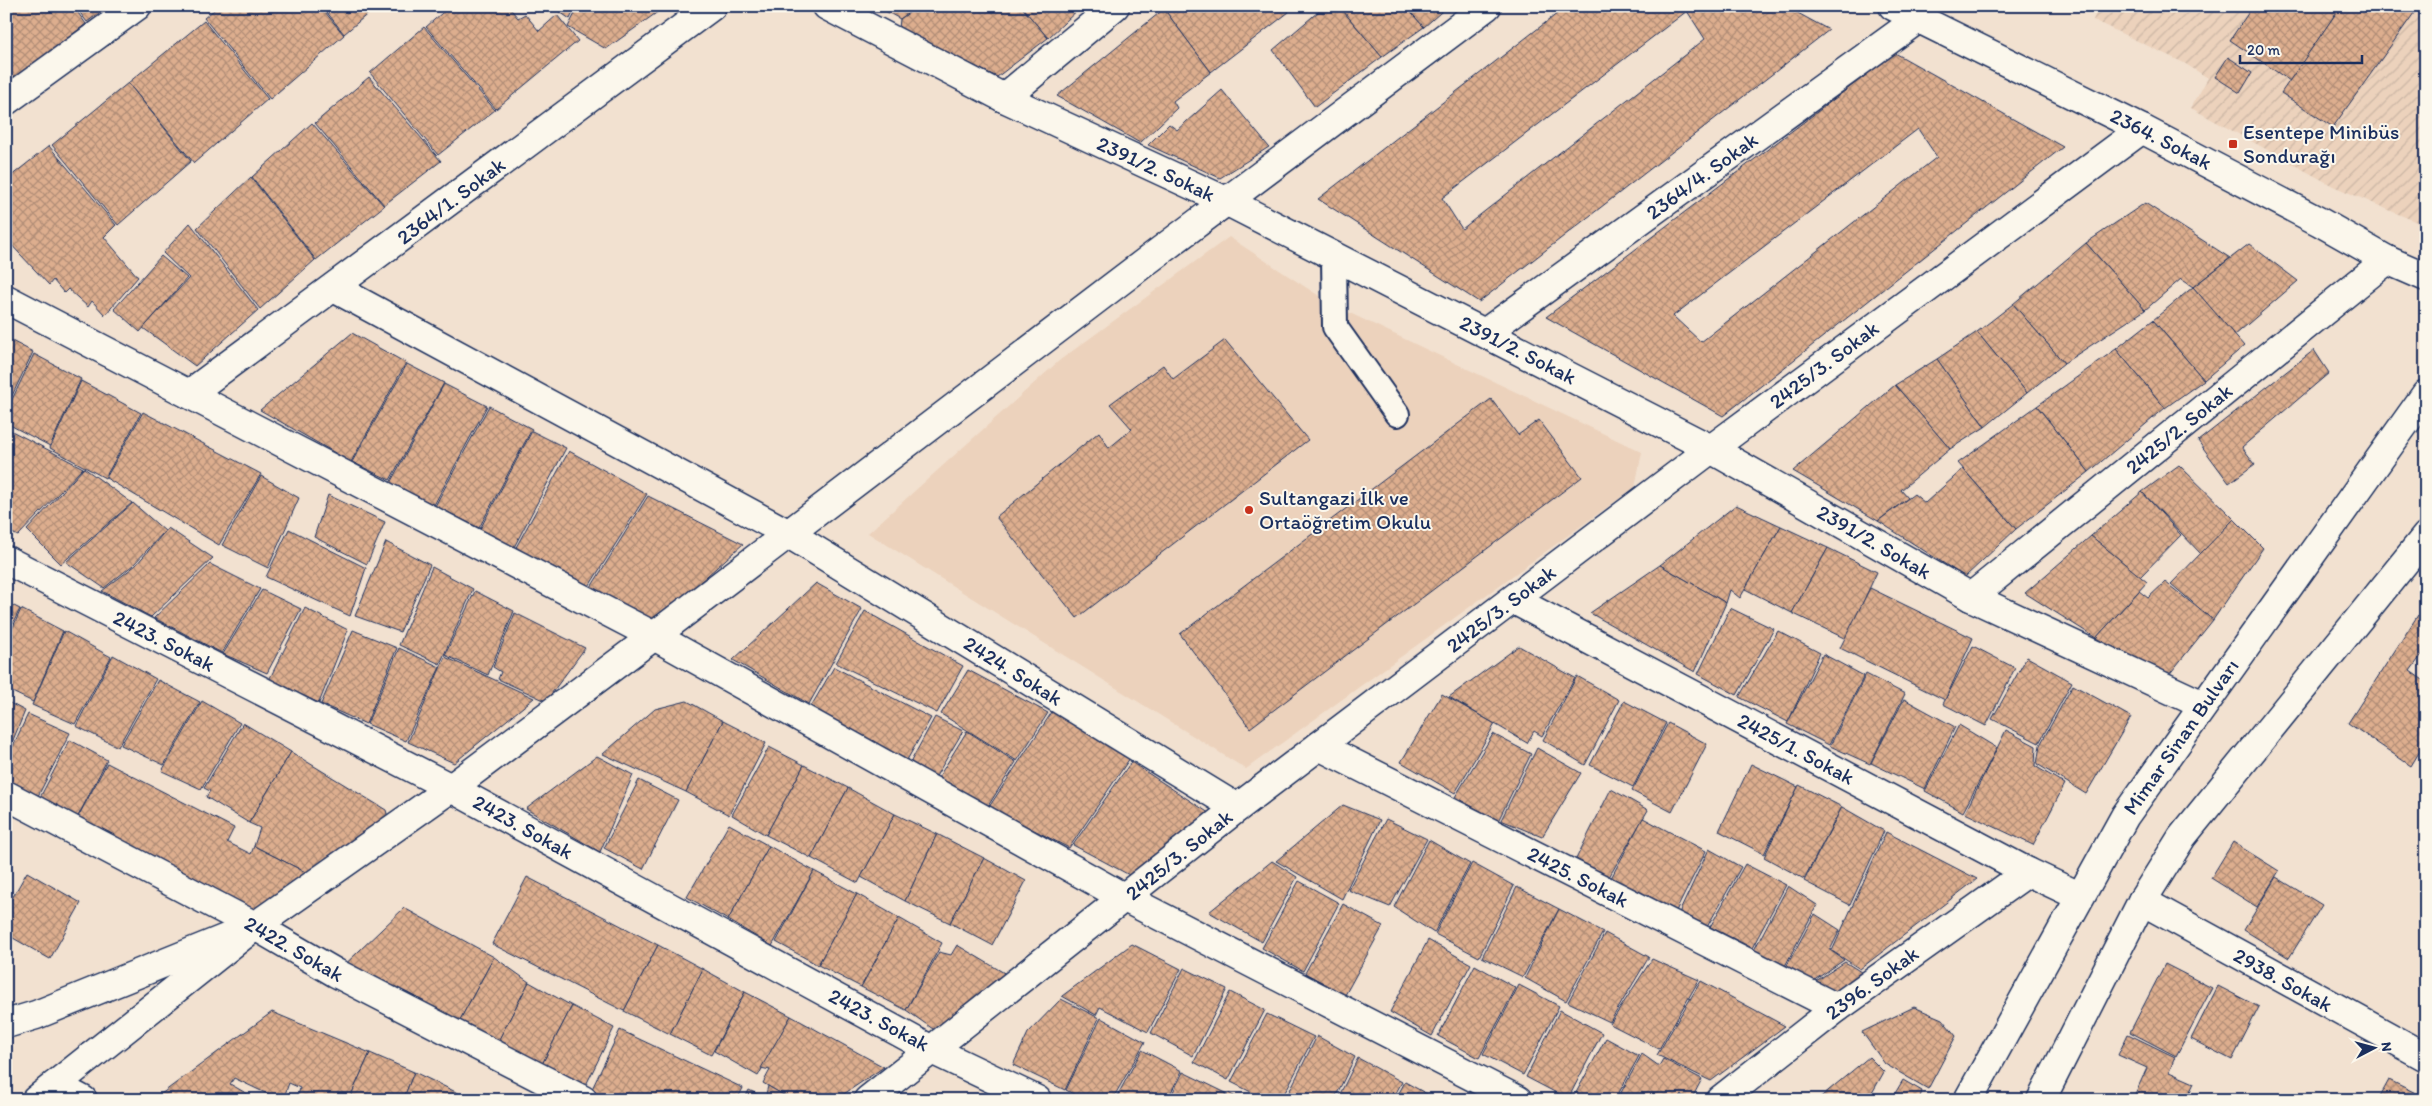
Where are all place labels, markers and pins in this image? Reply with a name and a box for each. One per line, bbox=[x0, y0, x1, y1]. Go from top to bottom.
place label: Esentepe Minibüs Sondurağı bbox=[2243, 119, 2399, 168]
marker: Esentepe Minibüs Sondurağı bbox=[2227, 138, 2239, 150]
place label: Sultangazi İlk ve Ortaöğretim Okulu bbox=[1259, 485, 1431, 534]
marker: Sultangazi İlk ve Ortaöğretim Okulu bbox=[1243, 504, 1255, 516]

